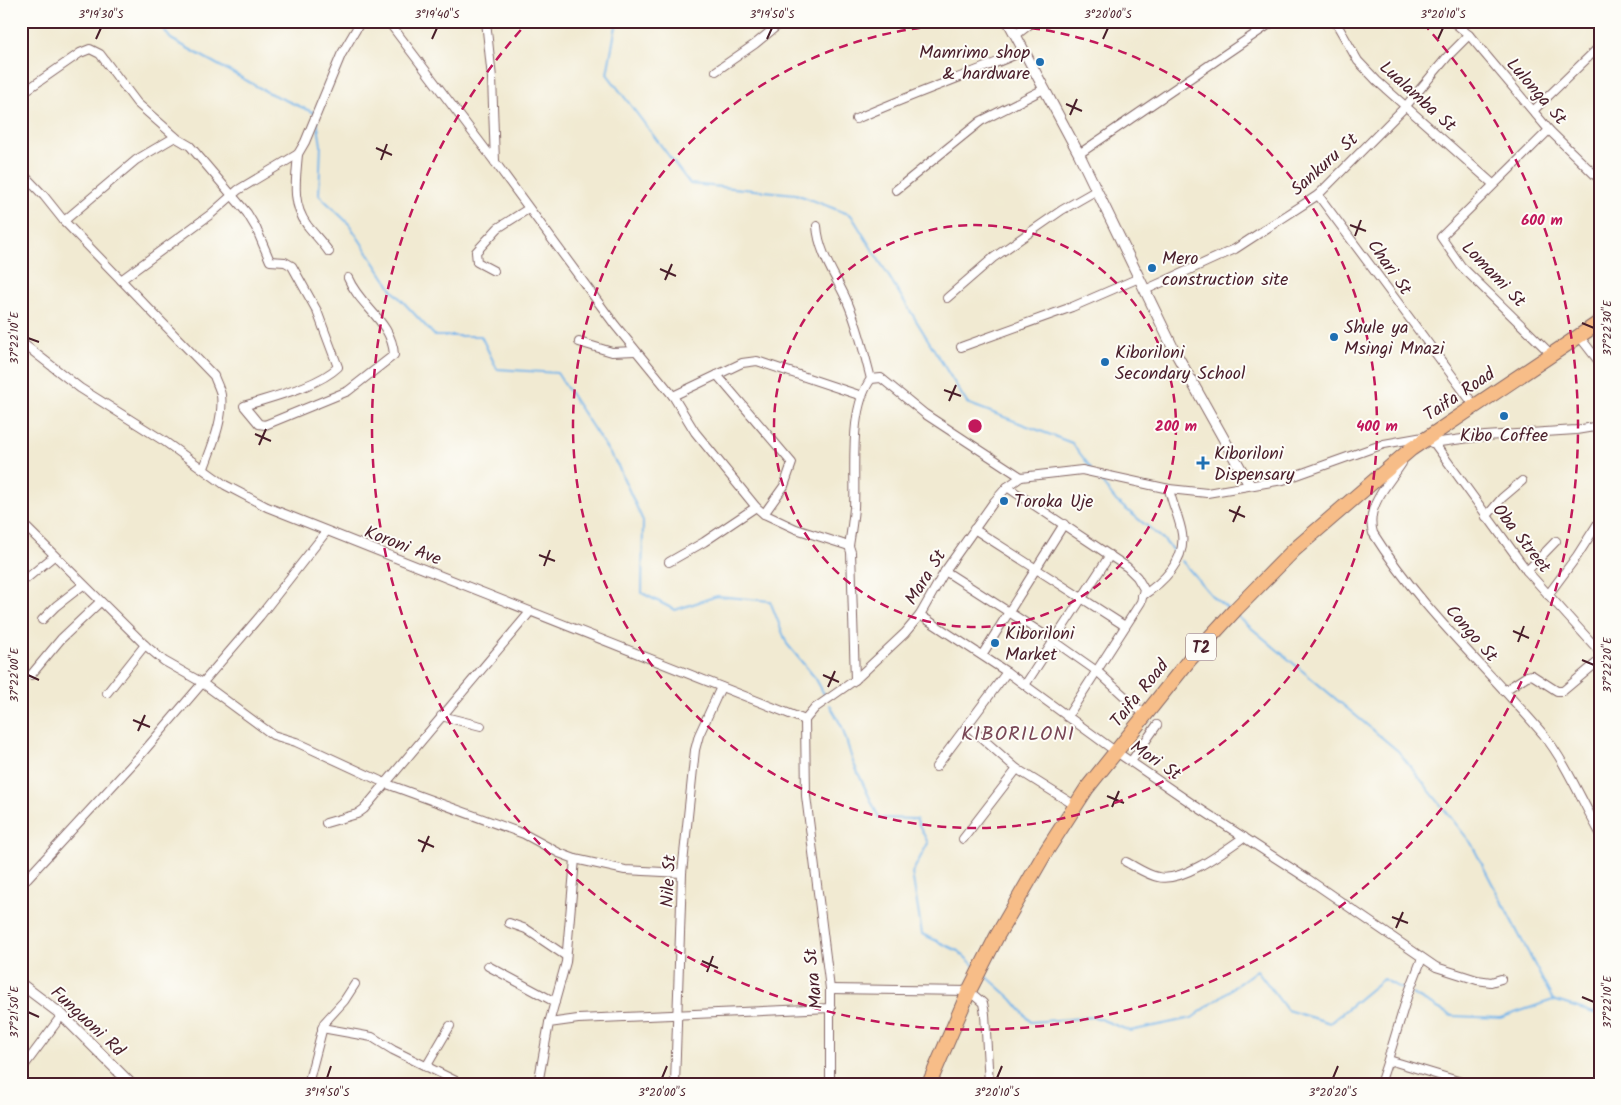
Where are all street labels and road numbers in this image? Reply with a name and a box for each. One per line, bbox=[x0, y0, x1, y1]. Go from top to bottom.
street label: Lulonga St bbox=[1498, 52, 1574, 133]
street label: Lualamba St bbox=[1372, 54, 1463, 141]
street label: Sankuru St bbox=[1284, 126, 1366, 204]
street label: Chari St bbox=[1359, 234, 1419, 303]
street label: Lomami St bbox=[1454, 235, 1533, 316]
street label: Taifa Road bbox=[1418, 360, 1502, 430]
street label: Oba Street bbox=[1484, 498, 1558, 581]
street label: Koroni Ave bbox=[360, 518, 445, 574]
street label: Mara St bbox=[898, 543, 955, 611]
street label: Congo St bbox=[1437, 598, 1505, 670]
road number: T2 bbox=[1186, 634, 1216, 660]
street label: Taifa Road bbox=[1103, 653, 1178, 734]
street label: Mori St bbox=[1124, 733, 1187, 790]
street label: Nile St bbox=[654, 853, 685, 908]
street label: Mara St bbox=[797, 946, 832, 1011]
street label: Funguoni Rd bbox=[43, 980, 132, 1065]

